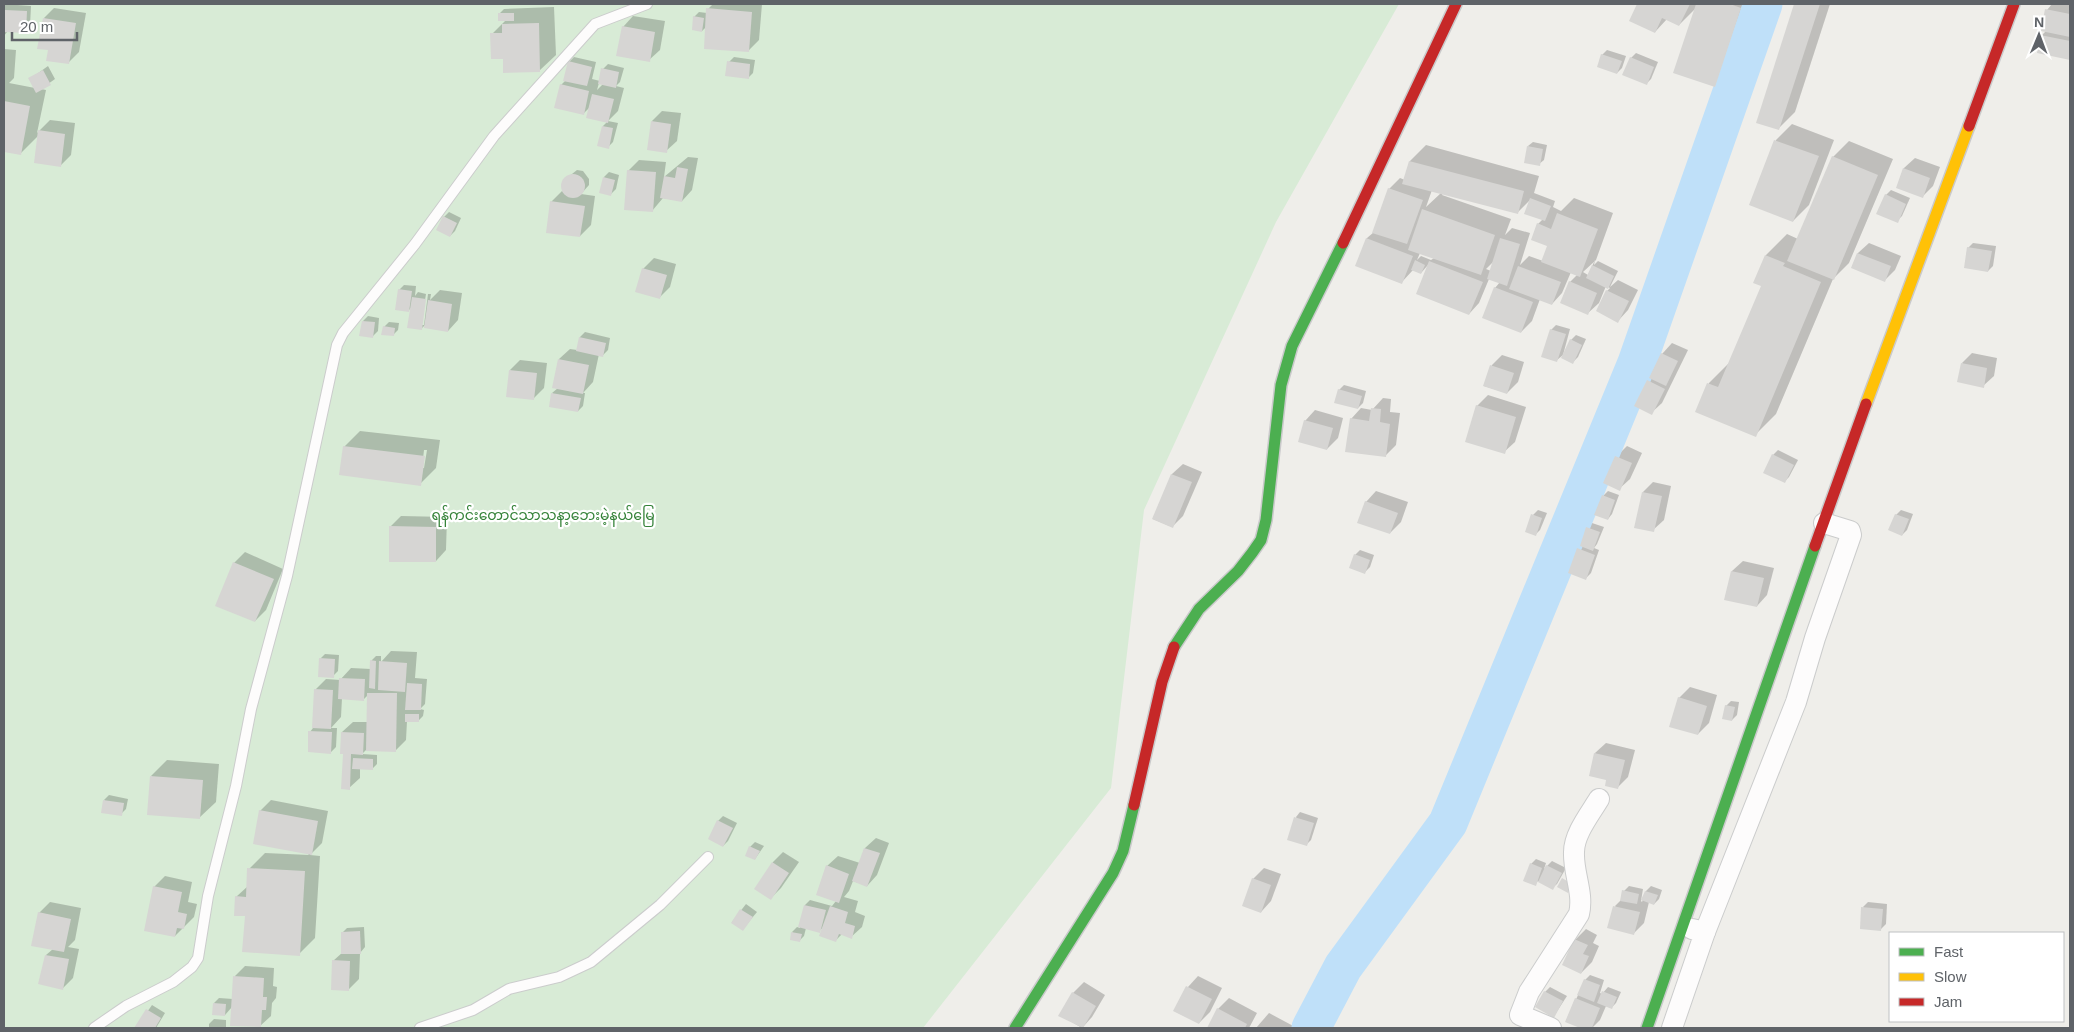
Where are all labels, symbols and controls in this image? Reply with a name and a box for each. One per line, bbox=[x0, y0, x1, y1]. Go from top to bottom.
scale bar bbox=[12, 10, 78, 42]
north arrow bbox=[2014, 10, 2064, 60]
text: N bbox=[2034, 14, 2044, 30]
text: 20 m bbox=[20, 18, 53, 35]
park label: ရန်ကင်းတောင်သာသနာ့ဘေးမဲ့နယ်မြေ bbox=[431, 505, 655, 527]
legend bbox=[1889, 932, 2064, 1022]
text: Fast bbox=[1934, 943, 1964, 960]
text: Slow bbox=[1934, 968, 1967, 985]
text: Jam bbox=[1934, 993, 1962, 1010]

